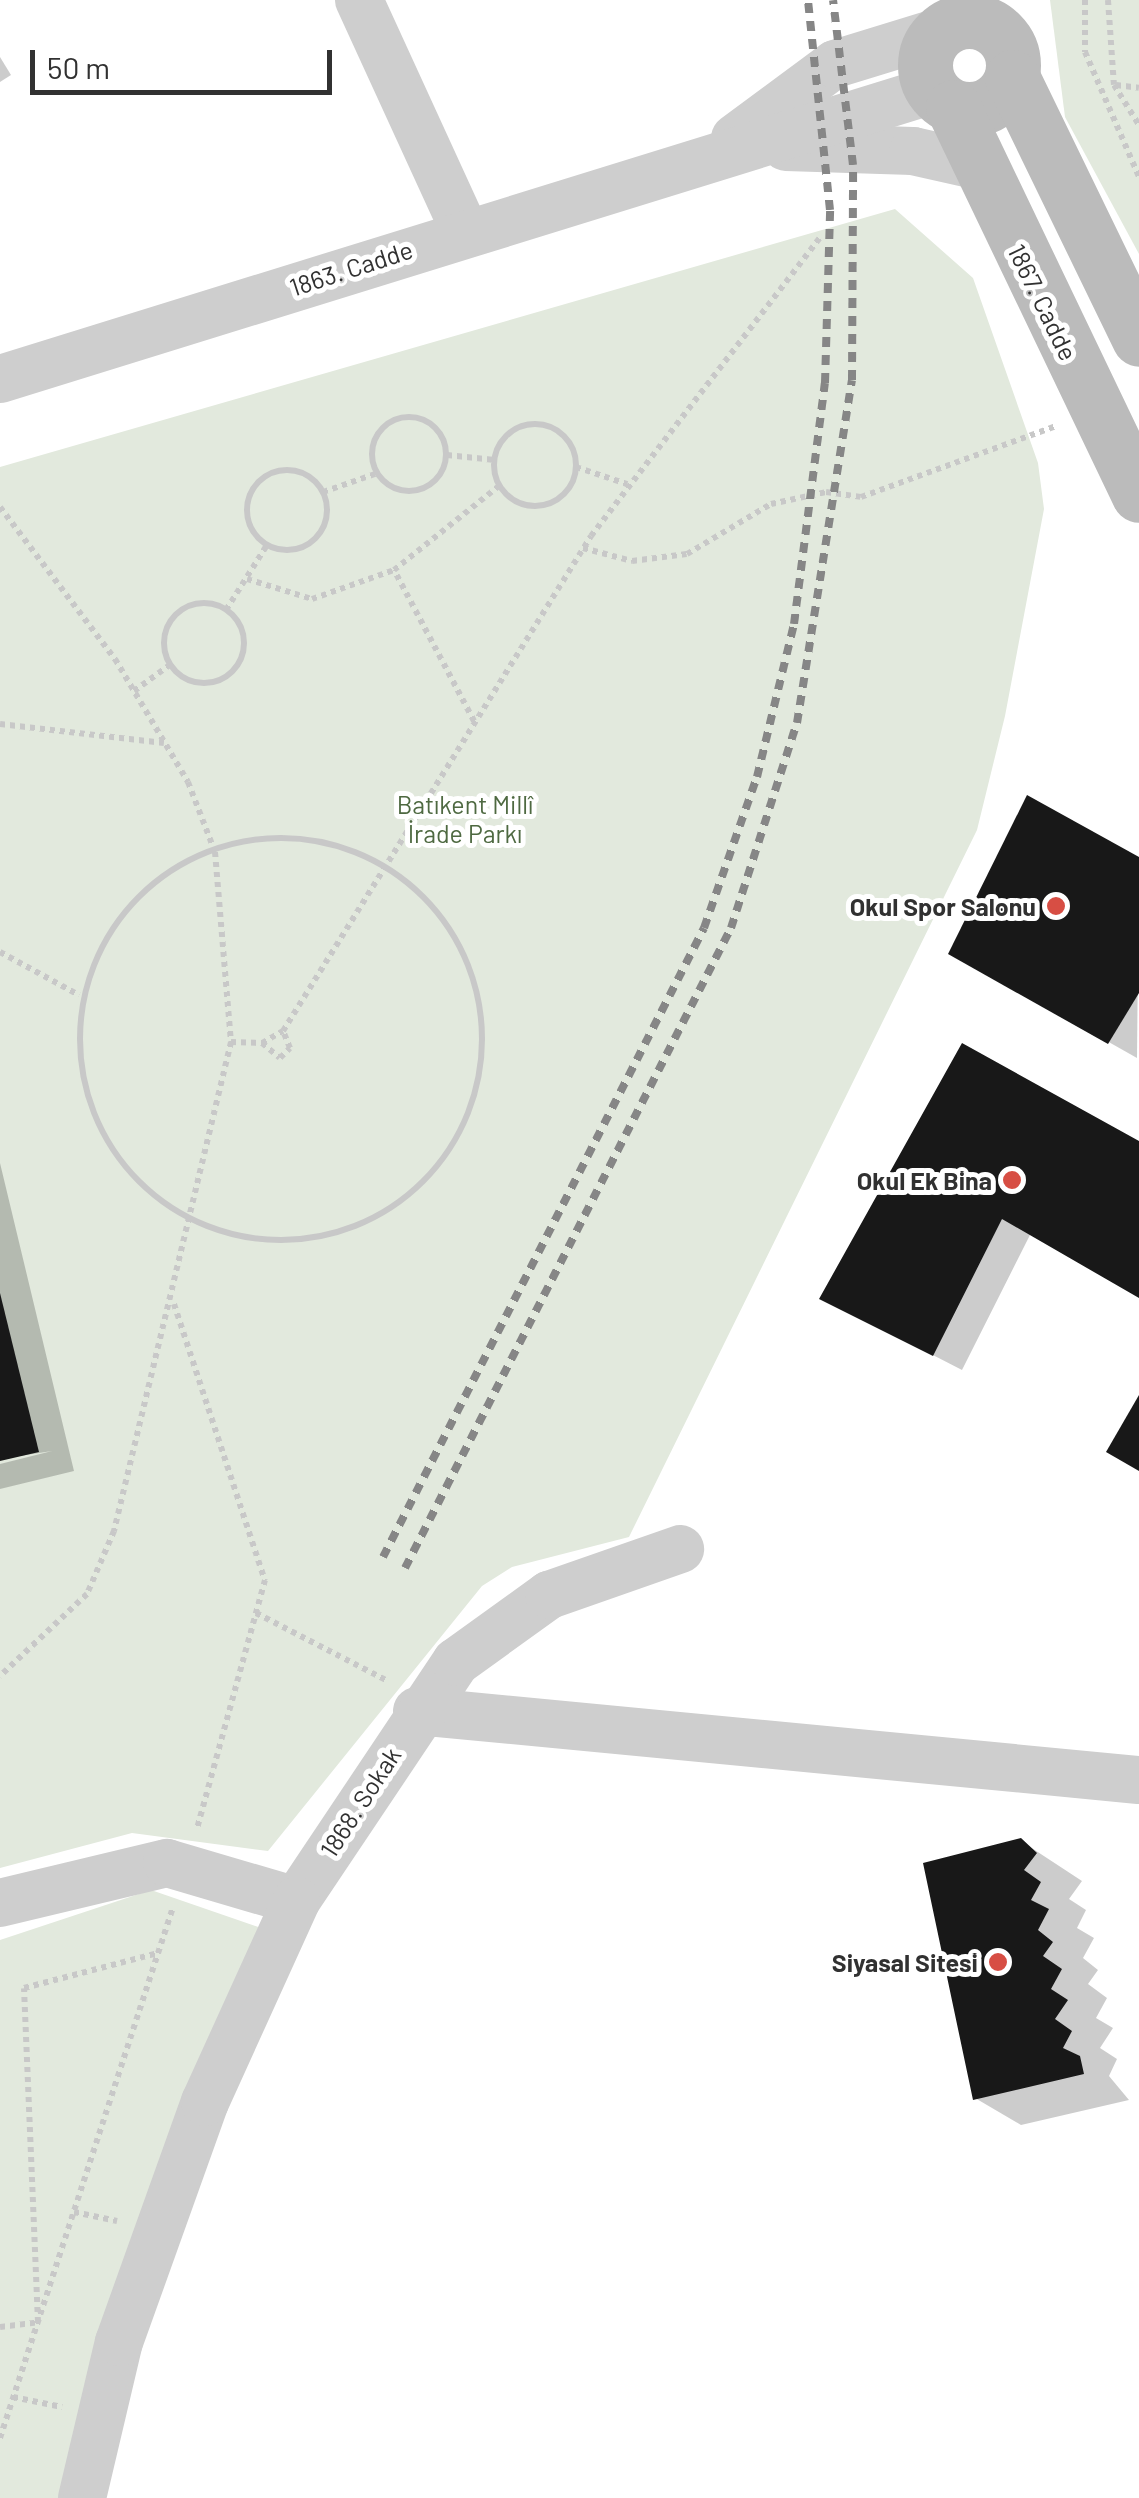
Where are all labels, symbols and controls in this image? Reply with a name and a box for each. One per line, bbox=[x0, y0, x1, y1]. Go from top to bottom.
scale bar bbox=[35, 30, 338, 92]
text: 50 m bbox=[47, 49, 110, 85]
street label: 1863. Cadde bbox=[286, 234, 416, 302]
street label: 1867. Cadde bbox=[1002, 239, 1084, 365]
park label: Batıkent Millî İrade Parkı bbox=[397, 790, 533, 849]
place label: Okul Spor Salonu bbox=[850, 891, 1036, 921]
marker: Okul Spor Salonu bbox=[1045, 895, 1067, 917]
place label: Okul Ek Bina bbox=[857, 1165, 992, 1195]
marker: Okul Ek Bina bbox=[1001, 1169, 1023, 1191]
street label: 1868. Sokak bbox=[313, 1741, 407, 1863]
place label: Siyasal Sitesi bbox=[832, 1947, 978, 1977]
marker: Siyasal Sitesi bbox=[987, 1951, 1009, 1973]

